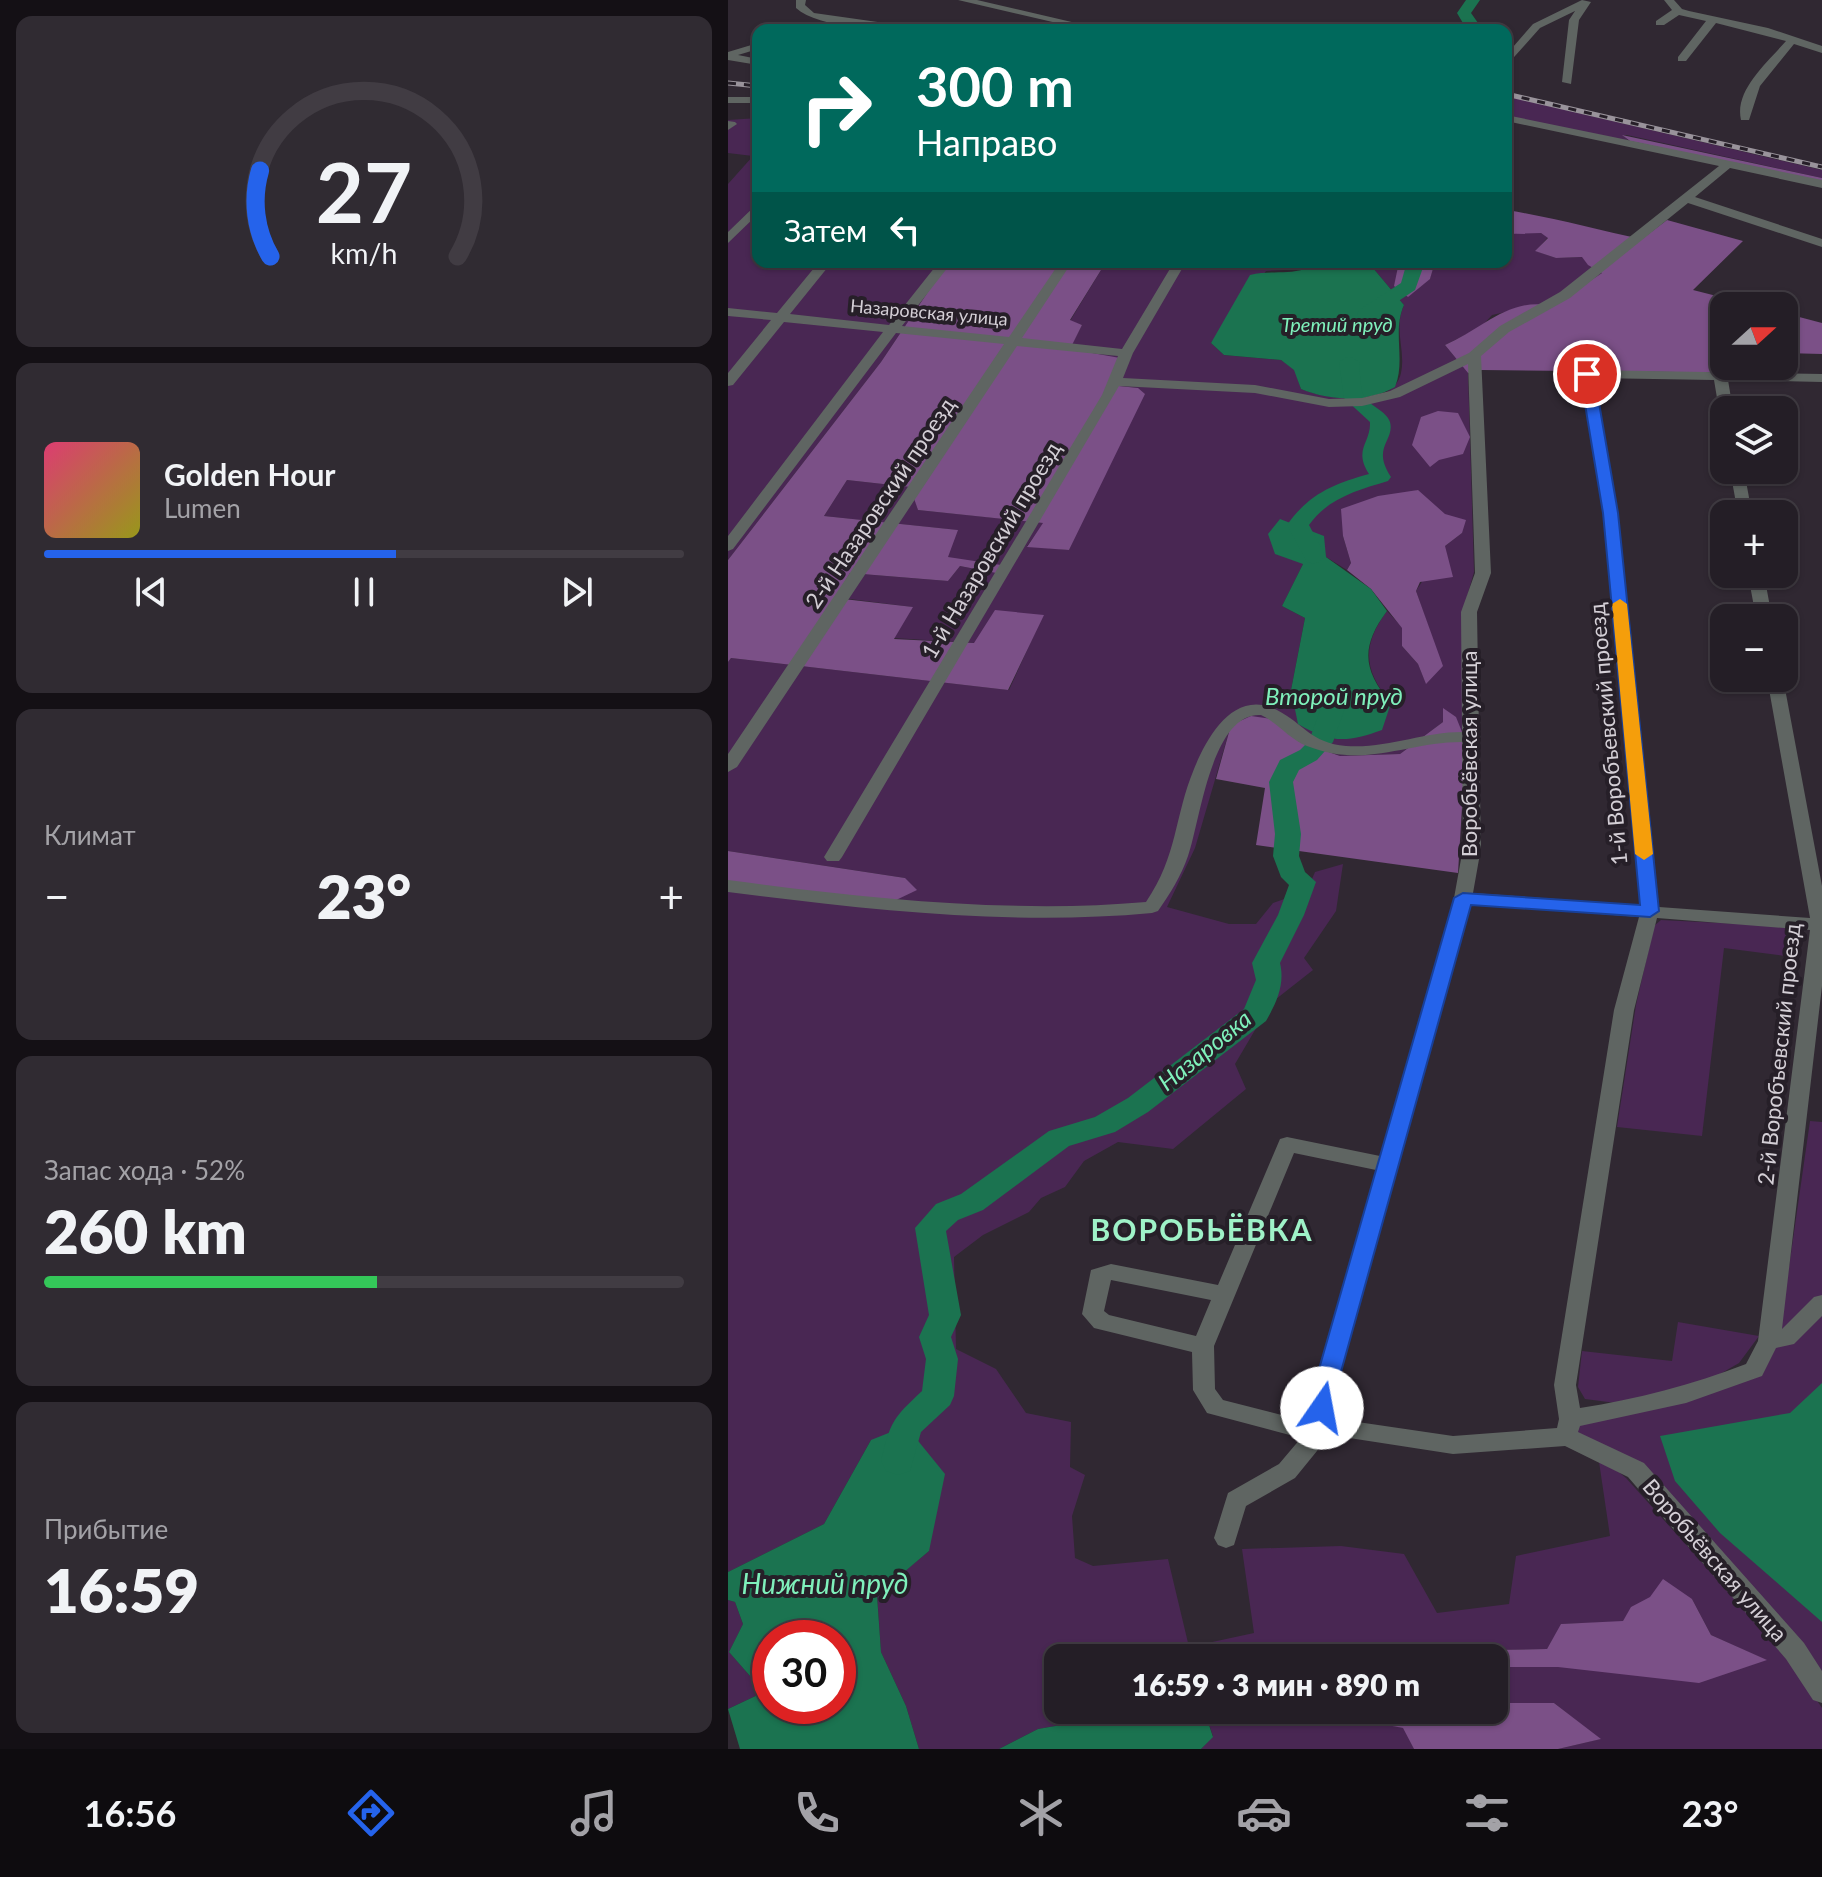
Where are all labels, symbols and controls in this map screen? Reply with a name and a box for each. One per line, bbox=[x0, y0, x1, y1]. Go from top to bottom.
text: 300 m bbox=[916, 52, 1074, 119]
icon: right bbox=[784, 56, 888, 160]
text: Направо bbox=[916, 120, 1057, 164]
text: 27 bbox=[316, 141, 412, 241]
icon: left bbox=[883, 208, 927, 252]
text: Затем bbox=[784, 212, 867, 248]
text: km/h bbox=[331, 236, 397, 270]
north arrow bbox=[1710, 292, 1798, 380]
map controls bbox=[1710, 292, 1798, 692]
street label: Назаровская улица bbox=[849, 294, 1009, 330]
water label: Третий пруд bbox=[1281, 312, 1393, 336]
pin bbox=[1553, 340, 1621, 408]
icon: arrive bbox=[1565, 352, 1609, 396]
street label: 2-й Назаровский проезд bbox=[799, 392, 960, 613]
button: layers bbox=[1710, 396, 1798, 484]
street label: 1-й Назаровский проезд bbox=[915, 436, 1066, 663]
text: Golden Hour bbox=[164, 456, 336, 492]
text: Lumen bbox=[164, 492, 241, 524]
button: + bbox=[1710, 500, 1798, 588]
icon: previous bbox=[129, 570, 173, 614]
icon: pause bbox=[342, 570, 386, 614]
icon: next bbox=[555, 570, 599, 614]
street label: 1-й Воробъевский проезд bbox=[1583, 601, 1632, 866]
button: − bbox=[1710, 604, 1798, 692]
street label: Воробьёвская улица bbox=[1455, 651, 1482, 857]
water label: Второй пруд bbox=[1265, 681, 1403, 710]
text: Климат bbox=[44, 819, 136, 851]
text: 23° bbox=[317, 860, 411, 932]
text: − bbox=[44, 870, 70, 922]
text: + bbox=[658, 870, 684, 922]
street label: 2-й Воробъевский проезд bbox=[1751, 921, 1806, 1186]
water label: Назаровка bbox=[1152, 1003, 1257, 1096]
text: Запас хода · 52% bbox=[44, 1154, 245, 1186]
text: 260 km bbox=[44, 1195, 247, 1267]
district label: ВОРОБЬЁВКА bbox=[1091, 1211, 1313, 1247]
position arrow bbox=[1280, 1366, 1364, 1450]
street label: Воробьёвская улица bbox=[1637, 1473, 1793, 1647]
text: Прибытие bbox=[44, 1513, 168, 1545]
text: 16:59 bbox=[44, 1554, 199, 1626]
water label: Нижний пруд bbox=[742, 1566, 908, 1600]
speed limit sign: 30 bbox=[752, 1620, 856, 1724]
text: 16:59 · 3 мин · 890 m bbox=[1132, 1666, 1420, 1702]
icon: directions bbox=[343, 1785, 399, 1841]
icon: music bbox=[566, 1785, 622, 1841]
icon: phone bbox=[789, 1785, 845, 1841]
icon: climate bbox=[1013, 1785, 1069, 1841]
icon: car bbox=[1236, 1785, 1292, 1841]
icon: filters bbox=[1459, 1785, 1515, 1841]
text: 16:56 bbox=[84, 1791, 176, 1835]
text: 23° bbox=[1682, 1791, 1738, 1835]

